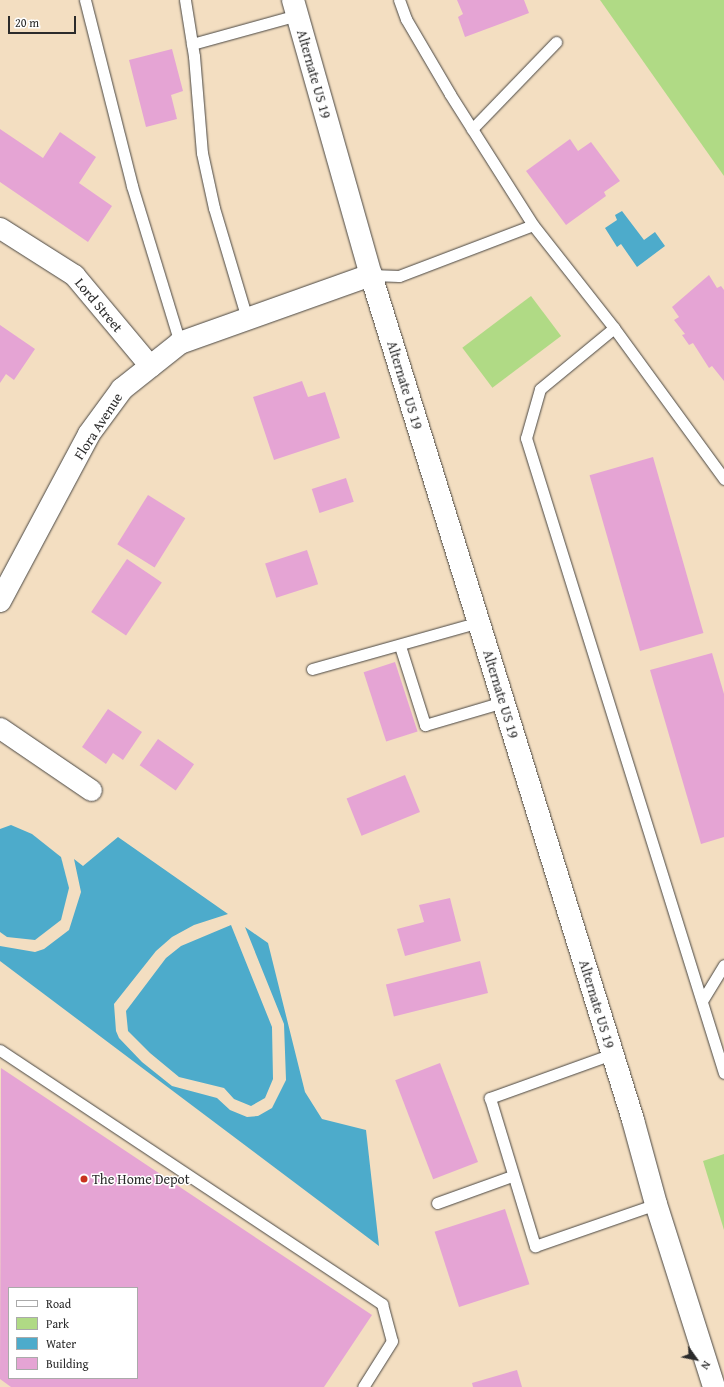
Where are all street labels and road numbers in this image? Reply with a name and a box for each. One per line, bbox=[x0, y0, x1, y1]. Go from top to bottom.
street label: Alternate US 19 bbox=[293, 28, 335, 120]
street label: Lord Street bbox=[71, 274, 127, 336]
street label: Alternate US 19 bbox=[384, 339, 426, 431]
street label: Flora Avenue bbox=[70, 389, 126, 463]
street label: Alternate US 19 bbox=[480, 648, 522, 740]
street label: Alternate US 19 bbox=[576, 958, 618, 1050]

